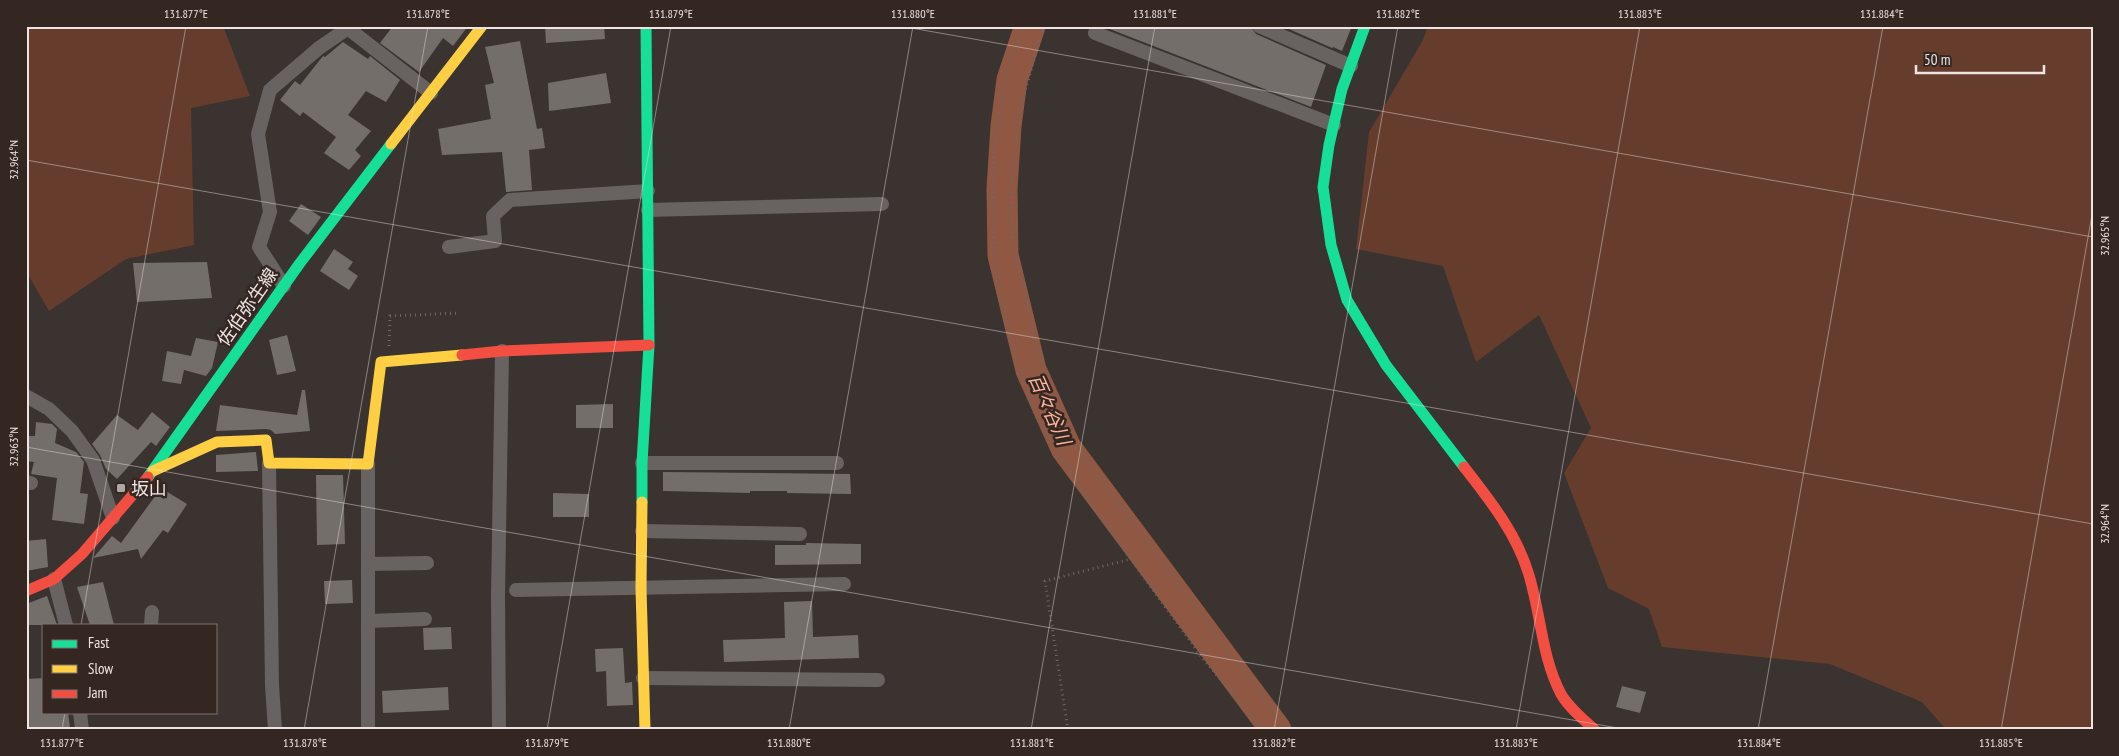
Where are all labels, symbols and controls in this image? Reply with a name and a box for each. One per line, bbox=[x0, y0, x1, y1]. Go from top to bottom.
text: 131.877°E bbox=[164, 6, 208, 21]
text: 131.878°E bbox=[406, 6, 450, 21]
text: 131.879°E bbox=[649, 6, 693, 21]
text: 131.880°E bbox=[891, 6, 935, 21]
text: 131.881°E bbox=[1133, 6, 1177, 21]
text: 131.882°E bbox=[1376, 6, 1420, 21]
text: 131.883°E bbox=[1618, 6, 1662, 21]
text: 131.884°E bbox=[1860, 6, 1904, 21]
scale bar bbox=[1916, 42, 2044, 74]
text: 50 m bbox=[1924, 50, 1950, 69]
text: 32.964°N bbox=[6, 140, 21, 180]
text: 32.965°N bbox=[2097, 216, 2112, 256]
street label: 佐伯弥生線 bbox=[212, 264, 282, 350]
water label: 百々谷川 bbox=[1024, 369, 1077, 450]
text: 32.963°N bbox=[6, 427, 21, 467]
place label: 坂山 bbox=[131, 477, 167, 500]
marker: 坂山 bbox=[115, 482, 127, 494]
text: 32.964°N bbox=[2097, 504, 2112, 544]
legend bbox=[42, 624, 218, 714]
text: Fast bbox=[88, 633, 109, 652]
text: Slow bbox=[88, 659, 113, 678]
text: Jam bbox=[87, 683, 107, 702]
text: 131.877°E bbox=[40, 735, 84, 750]
text: 131.878°E bbox=[283, 735, 327, 750]
text: 131.879°E bbox=[525, 735, 569, 750]
text: 131.880°E bbox=[767, 735, 811, 750]
text: 131.881°E bbox=[1010, 735, 1054, 750]
text: 131.882°E bbox=[1252, 735, 1296, 750]
text: 131.883°E bbox=[1494, 735, 1538, 750]
text: 131.884°E bbox=[1737, 735, 1781, 750]
text: 131.885°E bbox=[1979, 735, 2023, 750]

